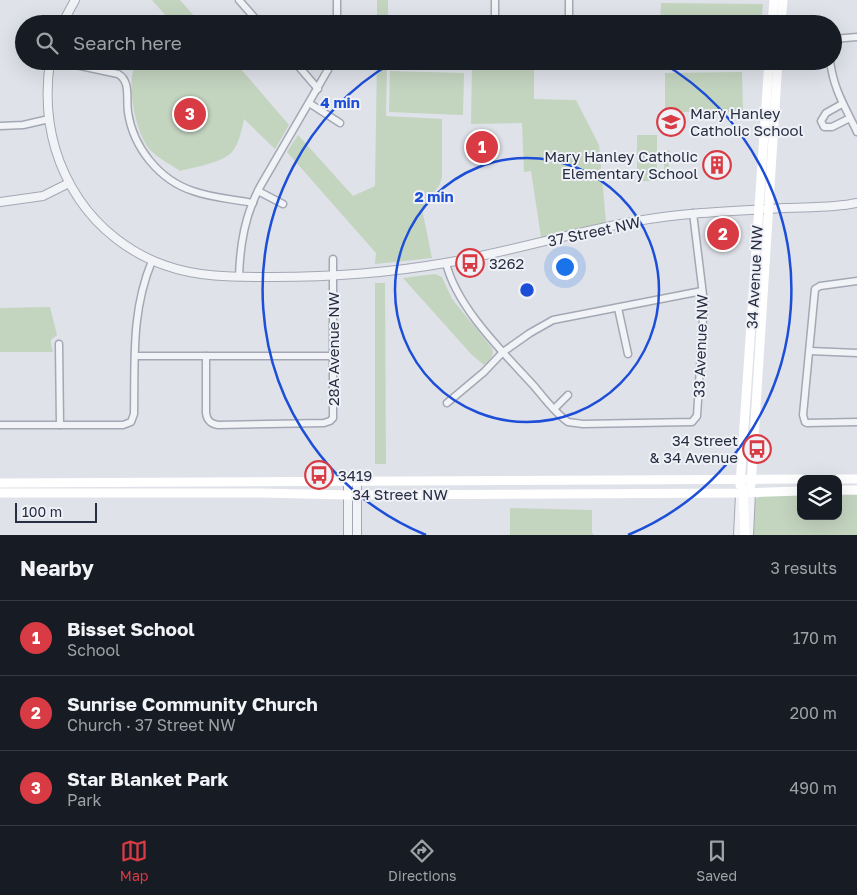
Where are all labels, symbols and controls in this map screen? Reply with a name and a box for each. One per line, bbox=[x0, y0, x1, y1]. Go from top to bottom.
search box bbox=[15, 15, 842, 70]
icon: search bbox=[33, 29, 61, 57]
text: Search here bbox=[73, 31, 182, 54]
text: 4 min bbox=[320, 93, 360, 111]
pin: 3 bbox=[174, 95, 206, 133]
place label: Mary Hanley Catholic School bbox=[690, 104, 803, 139]
school or university icon: Mary Hanley Catholic School bbox=[656, 107, 686, 137]
pin: 1 bbox=[466, 128, 498, 166]
place label: Mary Hanley Catholic Elementary School bbox=[544, 147, 698, 182]
building icon: Mary Hanley Catholic Elementary School bbox=[702, 150, 732, 180]
text: 2 min bbox=[414, 187, 454, 205]
street label: 37 Street NW bbox=[546, 212, 642, 250]
pin: 2 bbox=[707, 215, 739, 253]
street label: 34 Avenue NW bbox=[742, 225, 766, 329]
bus stop icon: 3262 bbox=[455, 248, 485, 278]
place label: 3262 bbox=[489, 254, 524, 272]
your location bbox=[552, 254, 578, 280]
centre of rings bbox=[518, 281, 536, 299]
street label: 28A Avenue NW bbox=[324, 292, 342, 406]
street label: 33 Avenue NW bbox=[689, 294, 711, 398]
place label: 34 Street & 34 Avenue bbox=[650, 431, 738, 466]
bus stop icon: 34 Street & 34 Avenue bbox=[742, 434, 772, 464]
bus stop icon: 3419 bbox=[304, 460, 334, 490]
place label: 3419 bbox=[338, 466, 372, 484]
map controls bbox=[797, 475, 842, 520]
button: layers bbox=[797, 475, 842, 520]
street label: 34 Street NW bbox=[352, 485, 448, 503]
scale bar bbox=[15, 500, 98, 523]
text: 100 m bbox=[22, 503, 62, 520]
text: Nearby bbox=[20, 555, 94, 581]
text: 3 results bbox=[770, 558, 837, 578]
text: Bisset School bbox=[67, 617, 195, 640]
text: 1 bbox=[32, 628, 40, 648]
text: 170 m bbox=[793, 628, 837, 648]
text: School bbox=[67, 640, 120, 660]
text: Sunrise Community Church bbox=[67, 692, 318, 715]
text: 2 bbox=[31, 703, 41, 723]
text: 200 m bbox=[790, 703, 837, 723]
text: Church · 37 Street NW bbox=[67, 715, 236, 735]
text: Star Blanket Park bbox=[67, 767, 229, 790]
text: 3 bbox=[31, 778, 41, 798]
text: 490 m bbox=[789, 778, 837, 798]
text: Park bbox=[67, 790, 102, 810]
tab: Map bbox=[120, 837, 148, 884]
tab: Directions bbox=[388, 837, 457, 884]
tab: Saved bbox=[696, 837, 737, 884]

